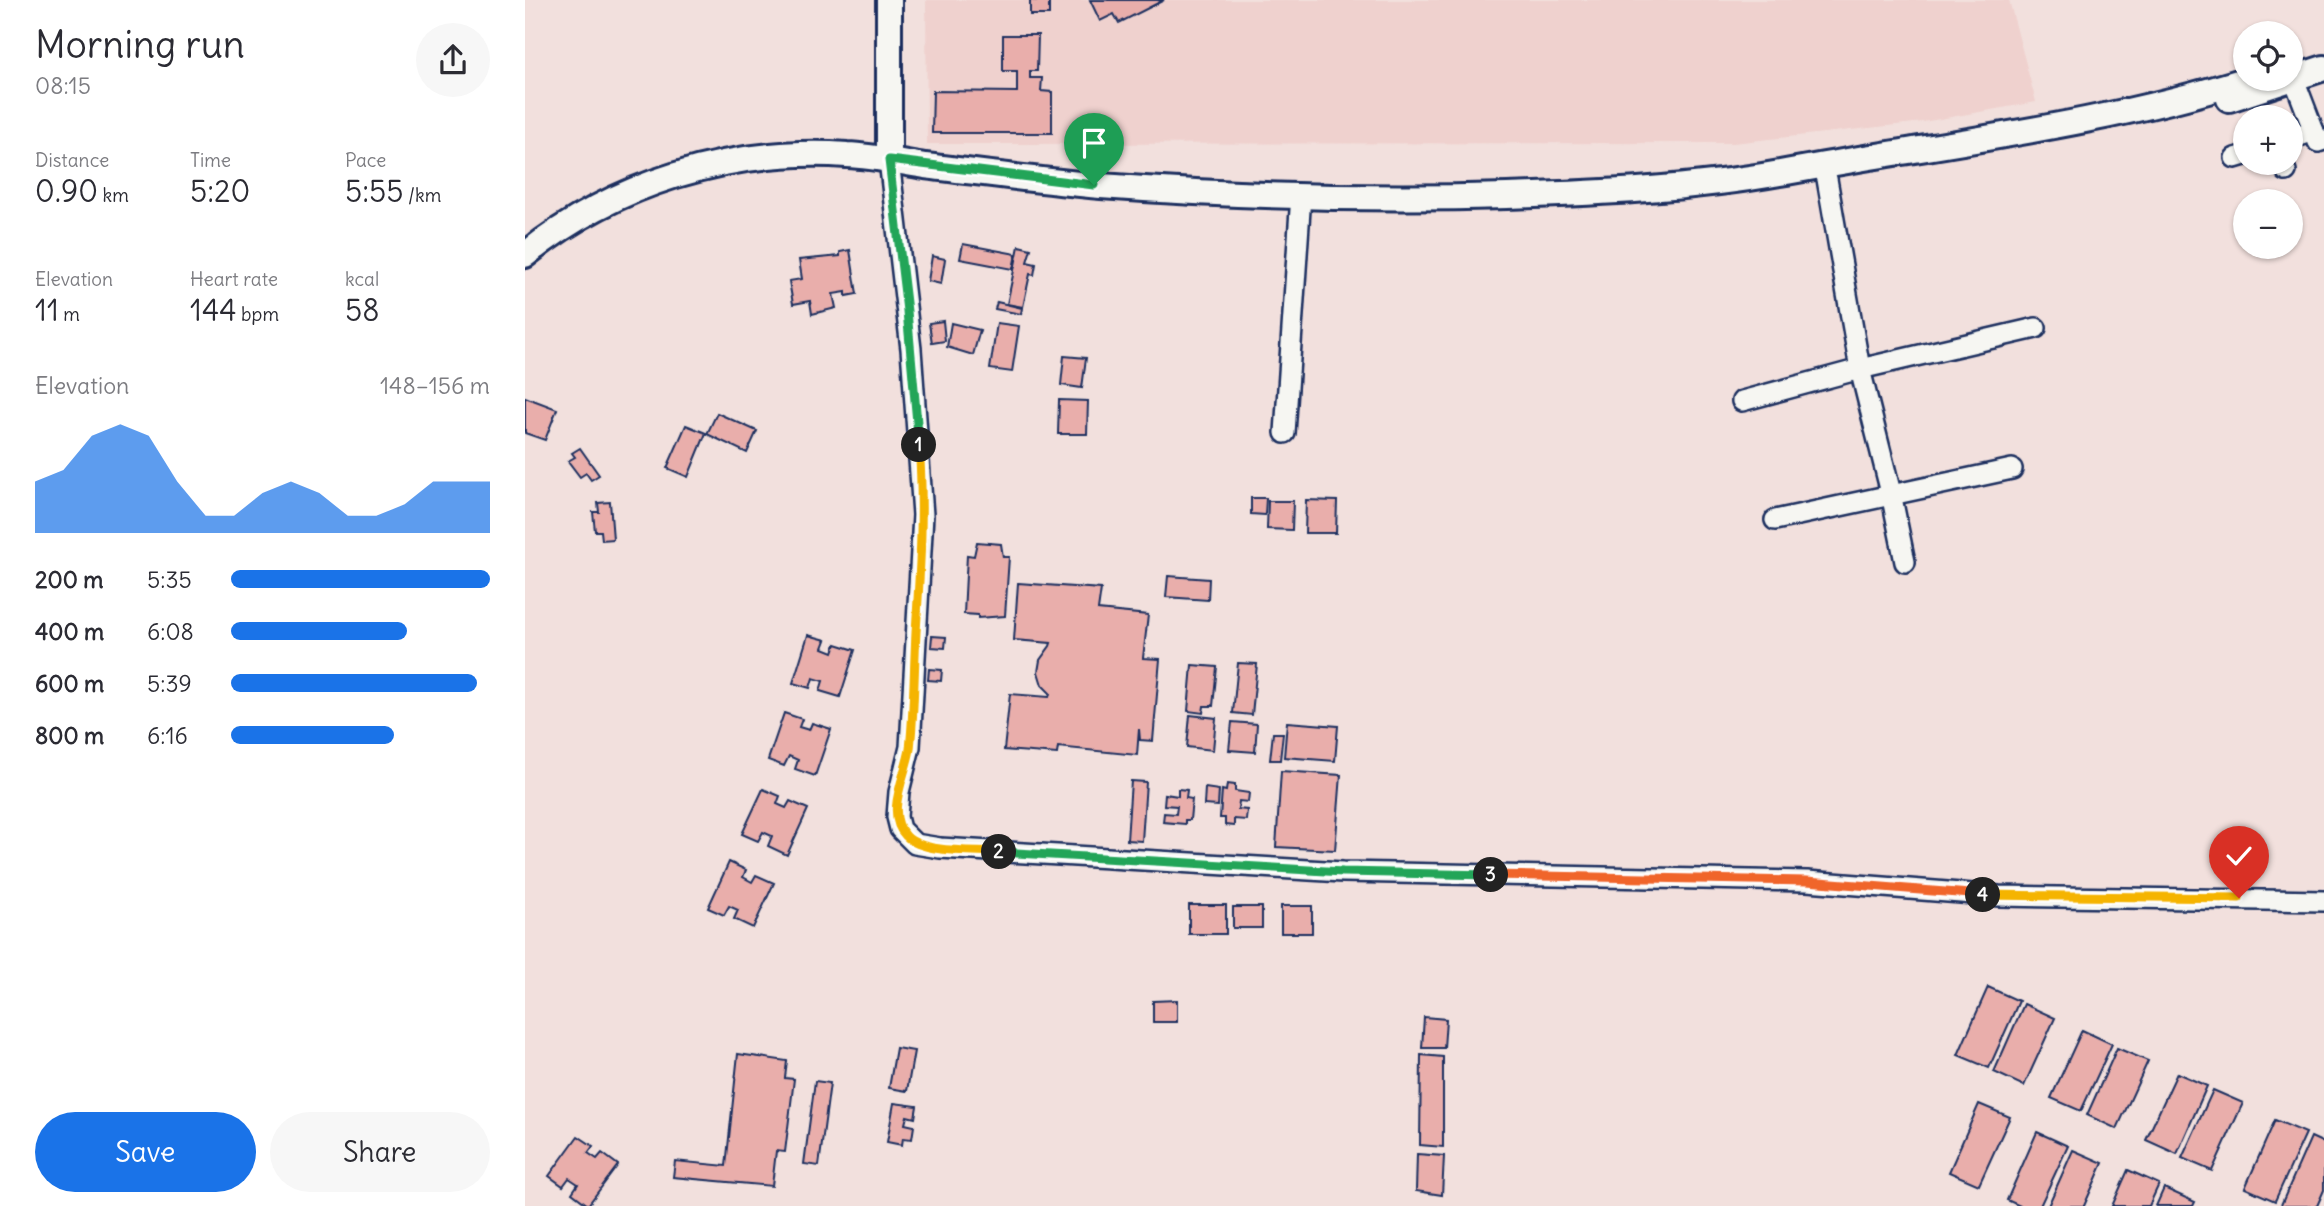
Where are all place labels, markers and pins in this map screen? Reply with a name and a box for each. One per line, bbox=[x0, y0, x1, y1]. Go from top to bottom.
pin bbox=[1064, 113, 1124, 185]
pin: 1 bbox=[901, 428, 937, 462]
pin bbox=[2209, 826, 2269, 898]
pin: 2 bbox=[981, 834, 1016, 870]
pin: 3 bbox=[1473, 858, 1509, 892]
pin: 4 bbox=[1965, 878, 2001, 912]

